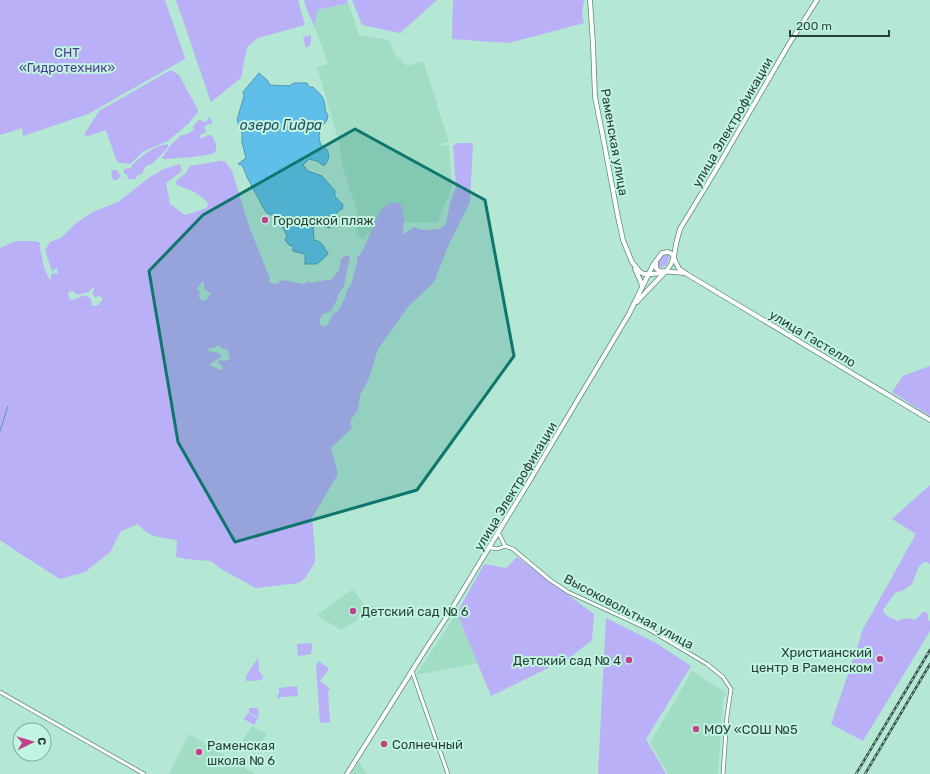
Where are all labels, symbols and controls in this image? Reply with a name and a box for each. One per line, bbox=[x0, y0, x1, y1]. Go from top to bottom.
scale bar bbox=[790, 12, 889, 38]
text: 200 m bbox=[796, 19, 832, 33]
park label: СНТ «Гидротехник» bbox=[19, 45, 115, 75]
street label: улица Электрофикации bbox=[689, 55, 776, 190]
street label: Раменская улица bbox=[598, 87, 631, 197]
water label: озеро Гидра bbox=[240, 117, 322, 134]
place label: Городской пляж bbox=[273, 213, 374, 228]
marker: Городской пляж bbox=[260, 215, 270, 225]
street label: улица Гастелло bbox=[767, 307, 859, 370]
street label: улица Электрофикации bbox=[471, 419, 560, 553]
street label: Высоковольтная улица bbox=[561, 571, 696, 652]
place label: Детский сад № 6 bbox=[361, 604, 469, 619]
marker: Детский сад № 6 bbox=[348, 606, 358, 616]
place label: Христианский центр в Раменском bbox=[751, 645, 872, 675]
place label: Детский сад № 4 bbox=[513, 653, 621, 668]
marker: Христианский центр в Раменском bbox=[875, 654, 885, 664]
marker: Детский сад № 4 bbox=[624, 655, 634, 665]
north arrow bbox=[12, 722, 52, 762]
place label: МОУ «СОШ №5 bbox=[704, 722, 798, 737]
marker: МОУ «СОШ №5 bbox=[691, 724, 701, 734]
text: С bbox=[35, 737, 48, 746]
place label: Солнечный bbox=[392, 737, 463, 752]
place label: Раменская школа № 6 bbox=[207, 738, 275, 768]
marker: Солнечный bbox=[379, 739, 389, 749]
marker: Раменская школа № 6 bbox=[194, 747, 204, 757]

